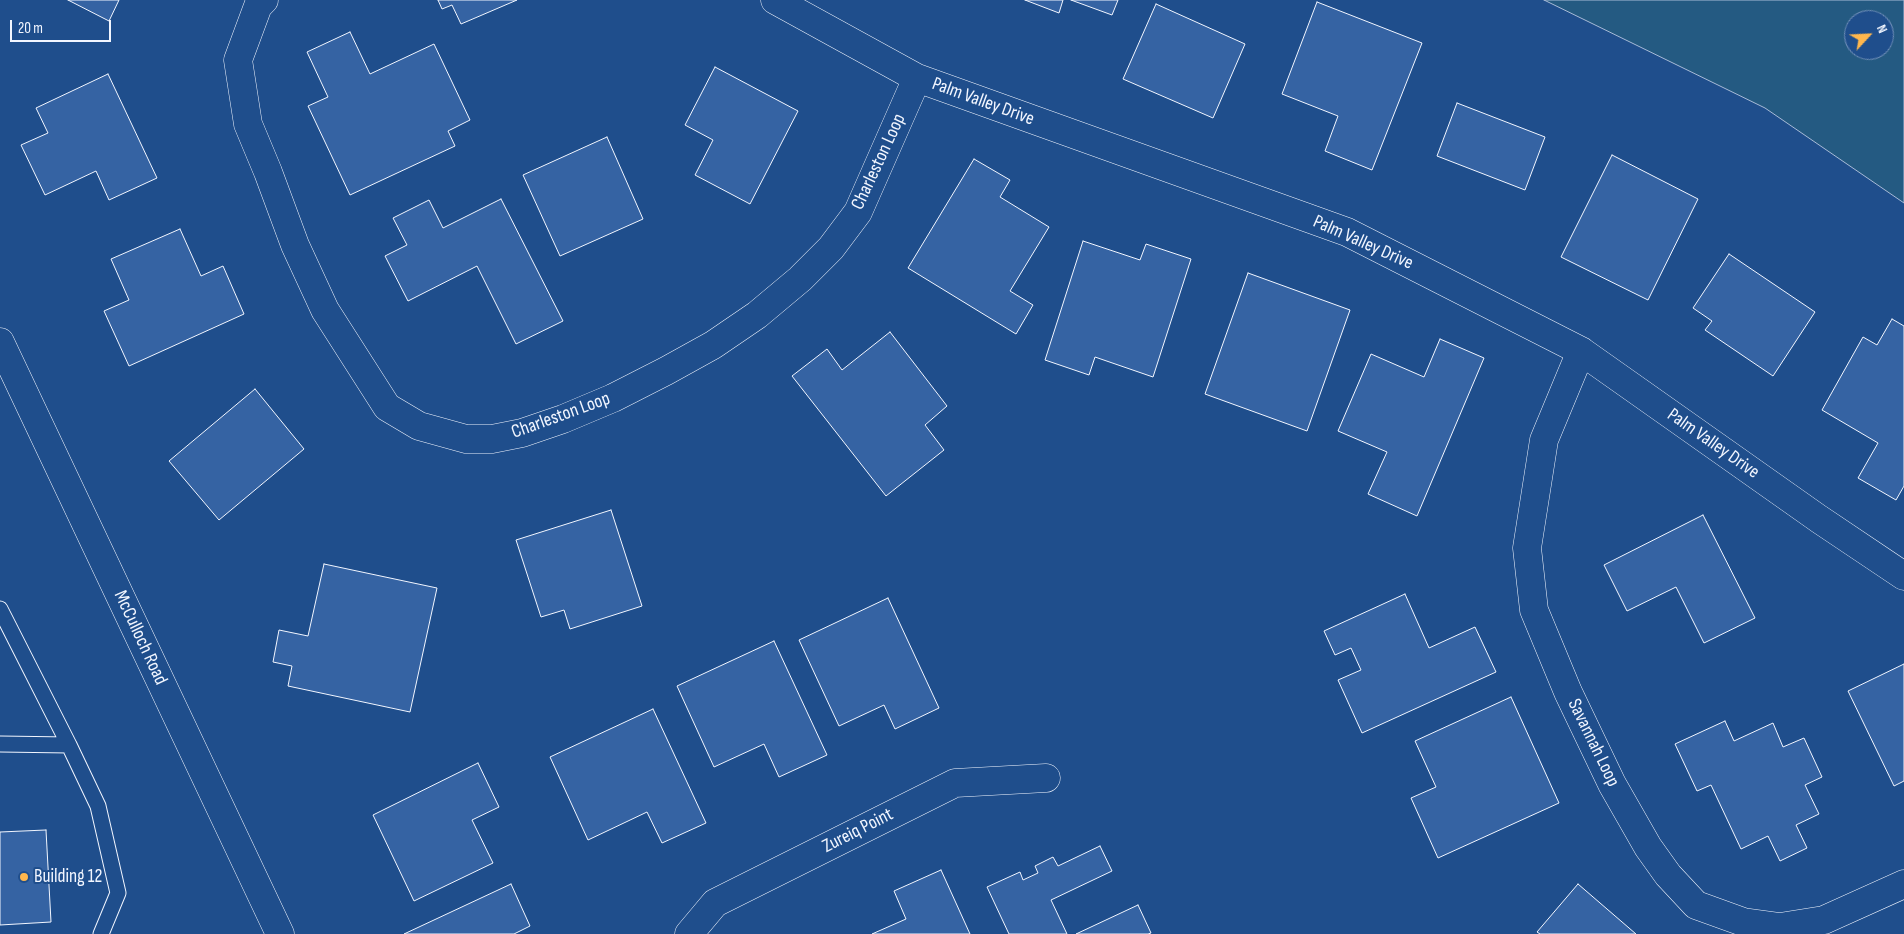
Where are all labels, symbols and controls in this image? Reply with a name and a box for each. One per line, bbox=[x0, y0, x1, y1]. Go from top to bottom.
scale bar bbox=[12, 10, 114, 42]
north arrow bbox=[1844, 10, 1894, 60]
text: 20 m bbox=[18, 19, 43, 38]
text: N bbox=[1873, 22, 1891, 36]
street label: Palm Valley Drive bbox=[929, 73, 1037, 131]
street label: Charleston Loop bbox=[847, 110, 911, 214]
street label: Palm Valley Drive bbox=[1309, 211, 1417, 275]
street label: Charleston Loop bbox=[509, 388, 613, 444]
street label: Palm Valley Drive bbox=[1663, 404, 1763, 484]
street label: McCulloch Road bbox=[108, 587, 172, 689]
street label: Savannah Loop bbox=[1562, 695, 1624, 791]
street label: Zureiq Point bbox=[819, 804, 897, 858]
place label: Building 12 bbox=[34, 866, 102, 888]
marker: Building 12 bbox=[18, 871, 30, 883]

